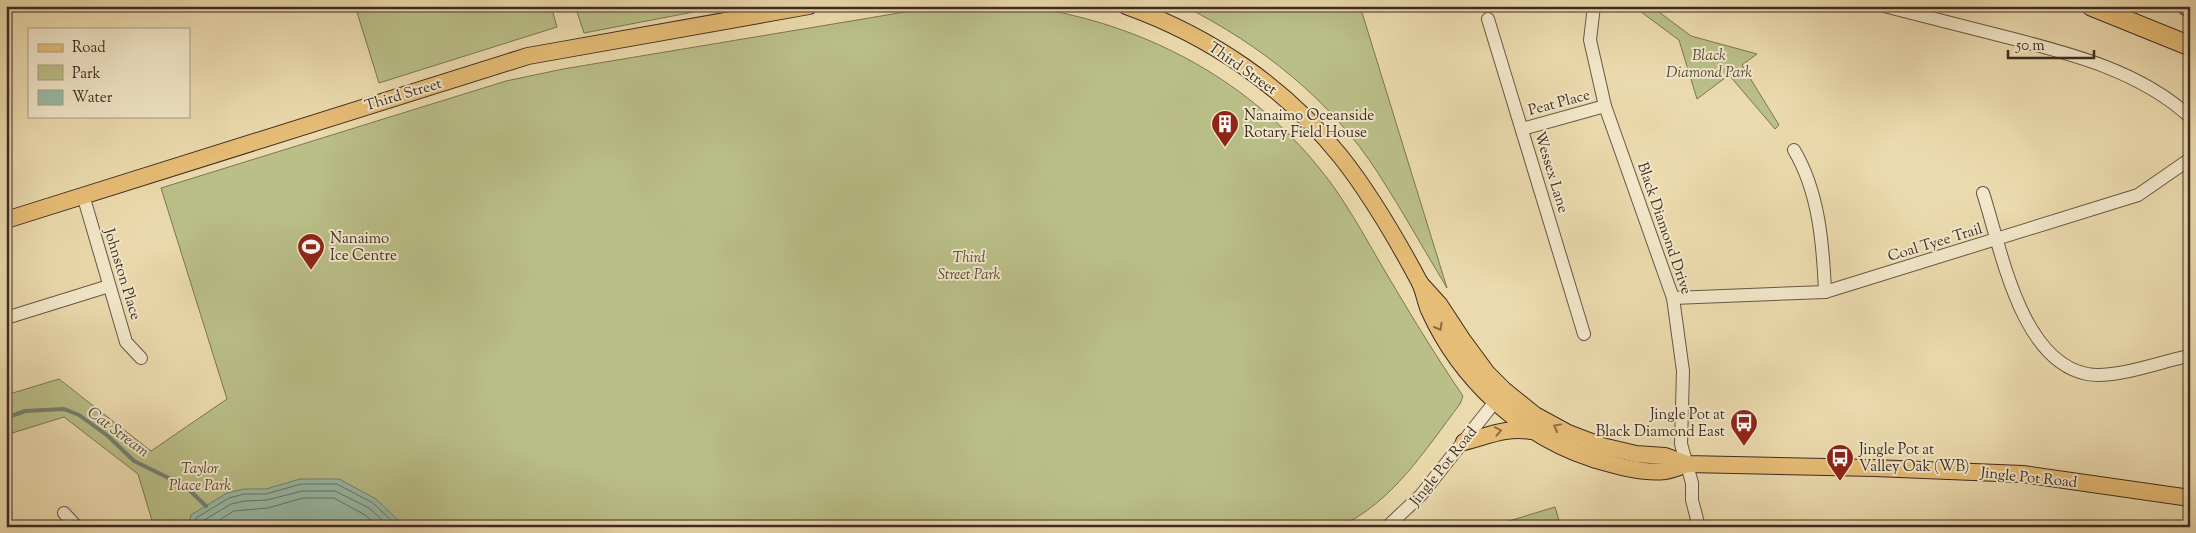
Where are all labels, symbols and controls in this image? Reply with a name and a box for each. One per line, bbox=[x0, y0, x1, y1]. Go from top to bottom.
legend bbox=[28, 28, 190, 118]
scale bar bbox=[2008, 28, 2095, 60]
text: 50 m bbox=[2015, 36, 2045, 57]
text: Road bbox=[72, 38, 106, 59]
street label: Third Street bbox=[1204, 38, 1281, 101]
park label: Black Diamond Park bbox=[1666, 46, 1752, 84]
text: Park bbox=[72, 64, 101, 85]
street label: Third Street bbox=[362, 74, 445, 117]
street label: Peat Place bbox=[1526, 85, 1593, 122]
text: Water bbox=[72, 88, 113, 109]
place label: Nanaimo Oceanside Rotary Field House bbox=[1244, 106, 1374, 144]
building icon: Nanaimo Oceanside Rotary Field House bbox=[1210, 109, 1240, 148]
street label: Wessex Lane bbox=[1528, 129, 1573, 216]
street label: Black Diamond Drive bbox=[1631, 160, 1696, 297]
street label: Coal Tyee Trail bbox=[1886, 219, 1985, 268]
street label: Johnston Place bbox=[97, 225, 145, 323]
place label: Nanaimo Ice Centre bbox=[330, 229, 397, 267]
sports icon: Nanaimo Ice Centre bbox=[296, 232, 326, 271]
park label: Third Street Park bbox=[938, 248, 1001, 286]
one-way arrow bbox=[1433, 322, 1443, 331]
water label: Cat Stream bbox=[82, 402, 153, 464]
place label: Jingle Pot at Black Diamond East bbox=[1596, 405, 1725, 443]
bus stop icon: Jingle Pot at Black Diamond East bbox=[1729, 408, 1759, 447]
street label: Jingle Pot Road bbox=[1405, 422, 1483, 512]
one-way arrow bbox=[1554, 424, 1563, 434]
one-way arrow bbox=[1494, 426, 1502, 437]
place label: Jingle Pot at Valley Oak (WB) bbox=[1858, 440, 1969, 478]
bus stop icon: Jingle Pot at Valley Oak (WB) bbox=[1825, 443, 1855, 482]
park label: Taylor Place Park bbox=[169, 459, 231, 497]
street label: Jingle Pot Road bbox=[1979, 463, 2079, 494]

